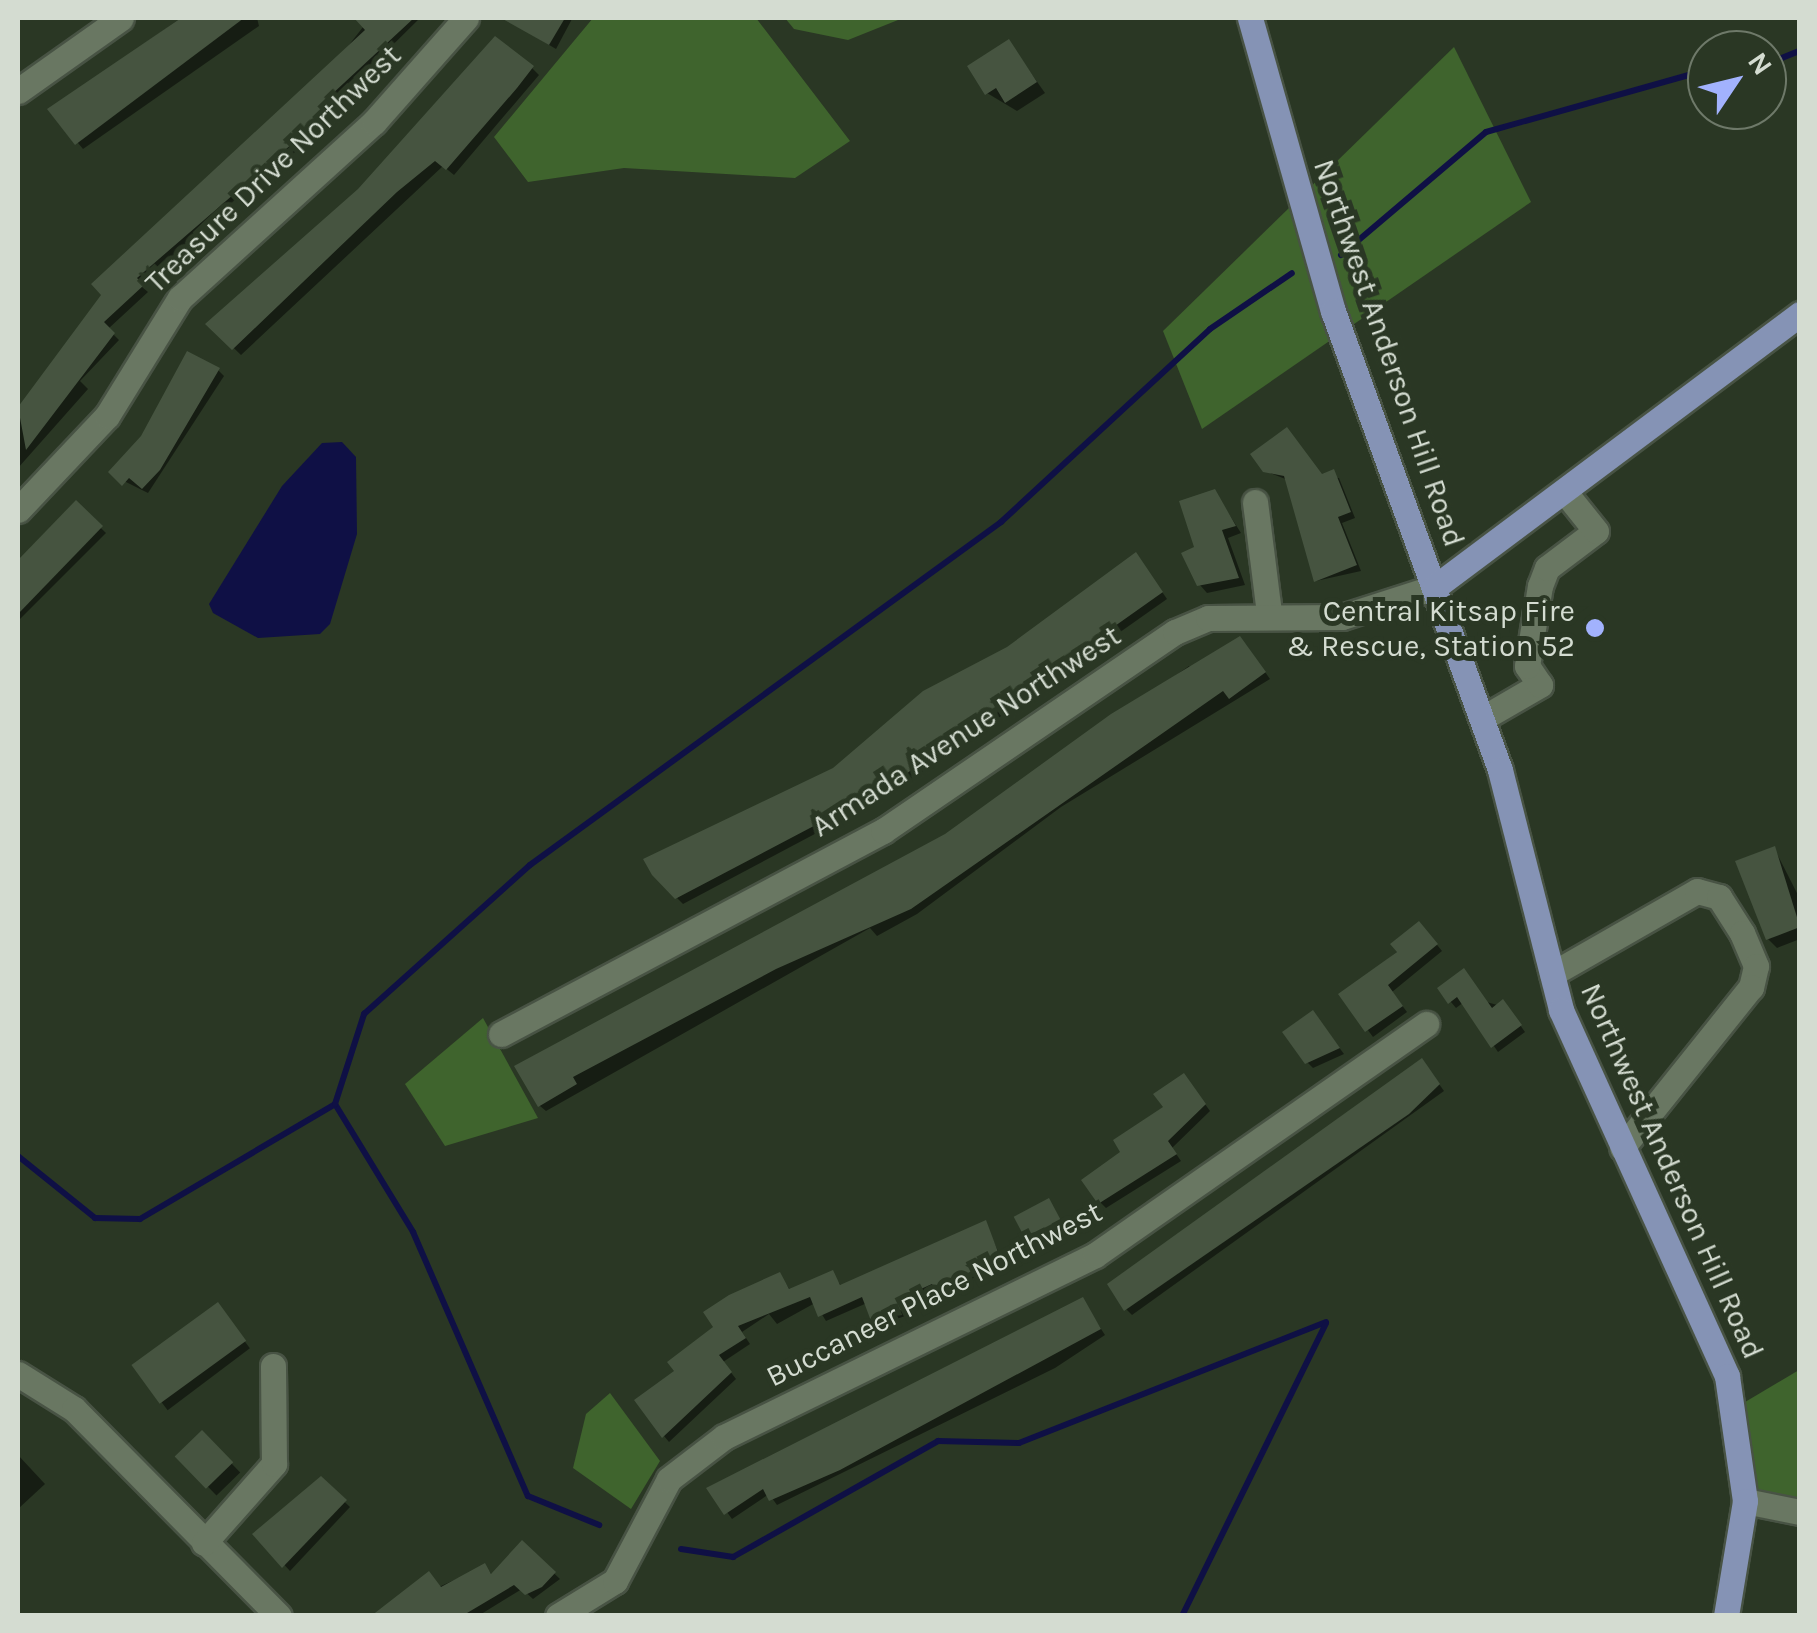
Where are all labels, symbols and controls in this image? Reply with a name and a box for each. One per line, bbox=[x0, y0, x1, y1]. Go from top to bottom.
north arrow bbox=[1687, 30, 1787, 130]
street label: Treasure Drive Northwest bbox=[138, 37, 408, 301]
text: N bbox=[1741, 46, 1780, 81]
street label: Northwest Anderson Hill Road bbox=[1306, 155, 1472, 551]
place label: Central Kitsap Fire & Rescue, Station 52 bbox=[1286, 593, 1575, 664]
marker: Central Kitsap Fire & Rescue, Station 52 bbox=[1584, 617, 1606, 639]
street label: Armada Avenue Northwest bbox=[805, 618, 1127, 844]
street label: Northwest Anderson Hill Road bbox=[1573, 978, 1771, 1364]
street label: Buccaneer Place Northwest bbox=[760, 1194, 1108, 1394]

